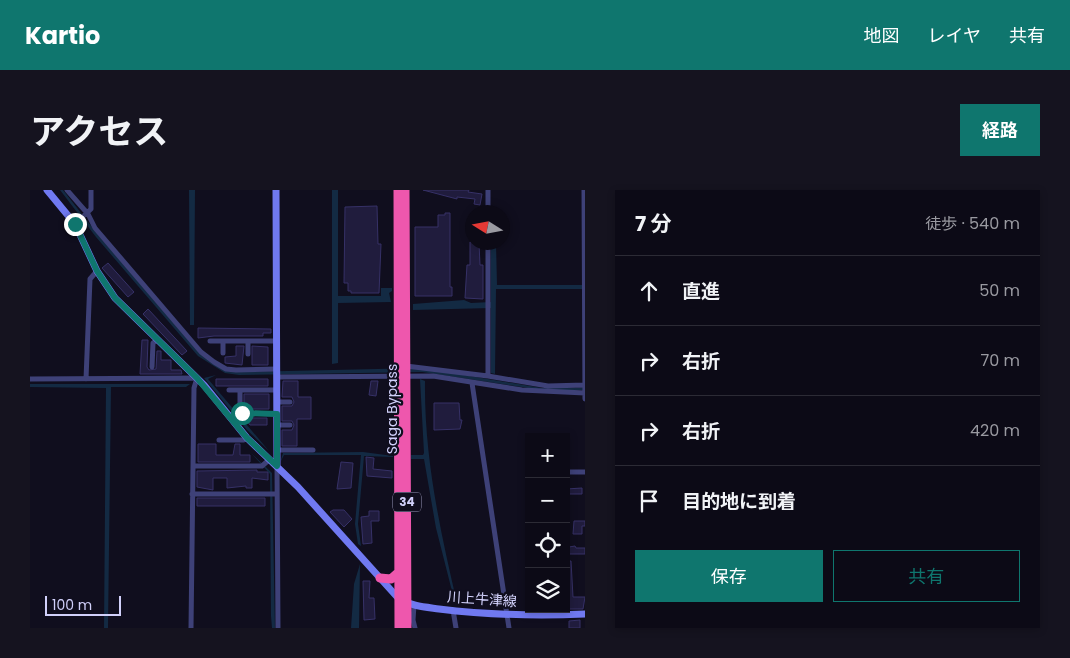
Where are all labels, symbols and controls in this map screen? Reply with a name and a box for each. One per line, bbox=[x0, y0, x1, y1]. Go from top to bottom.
text: Kartio bbox=[25, 19, 100, 52]
text: 地図 bbox=[864, 23, 900, 48]
text: レイヤ bbox=[928, 23, 981, 48]
text: 共有 bbox=[1009, 23, 1045, 48]
button: 経路 bbox=[960, 104, 1040, 156]
text: アクセス bbox=[30, 107, 168, 156]
north arrow bbox=[465, 205, 510, 250]
text: 7 分 bbox=[635, 209, 672, 238]
text: 徒歩 · 540 m bbox=[925, 212, 1020, 235]
route end bbox=[64, 213, 87, 236]
icon: ahead bbox=[635, 277, 663, 305]
text: 直進 bbox=[682, 278, 720, 305]
text: 50 m bbox=[979, 279, 1020, 302]
icon: right bbox=[635, 347, 663, 375]
text: 右折 bbox=[682, 348, 720, 375]
text: 70 m bbox=[980, 349, 1020, 372]
street label: Saga Bypass bbox=[382, 364, 402, 454]
route start bbox=[231, 402, 254, 425]
icon: right bbox=[635, 417, 663, 445]
text: 右折 bbox=[682, 418, 720, 445]
text: 420 m bbox=[970, 419, 1020, 442]
map controls bbox=[525, 433, 570, 613]
button: + bbox=[525, 433, 570, 478]
button: − bbox=[525, 478, 570, 523]
icon: arrive bbox=[635, 487, 663, 515]
text: 目的地に到着 bbox=[682, 488, 796, 515]
road number: 34 bbox=[393, 492, 421, 512]
button: locate bbox=[525, 523, 570, 568]
button: 保存 bbox=[635, 550, 823, 602]
button: 共有 bbox=[833, 550, 1020, 602]
button: layers bbox=[525, 568, 570, 613]
street label: 川上牛津線 bbox=[446, 587, 518, 611]
scale bar bbox=[45, 593, 121, 616]
text: 100 m bbox=[52, 595, 92, 615]

